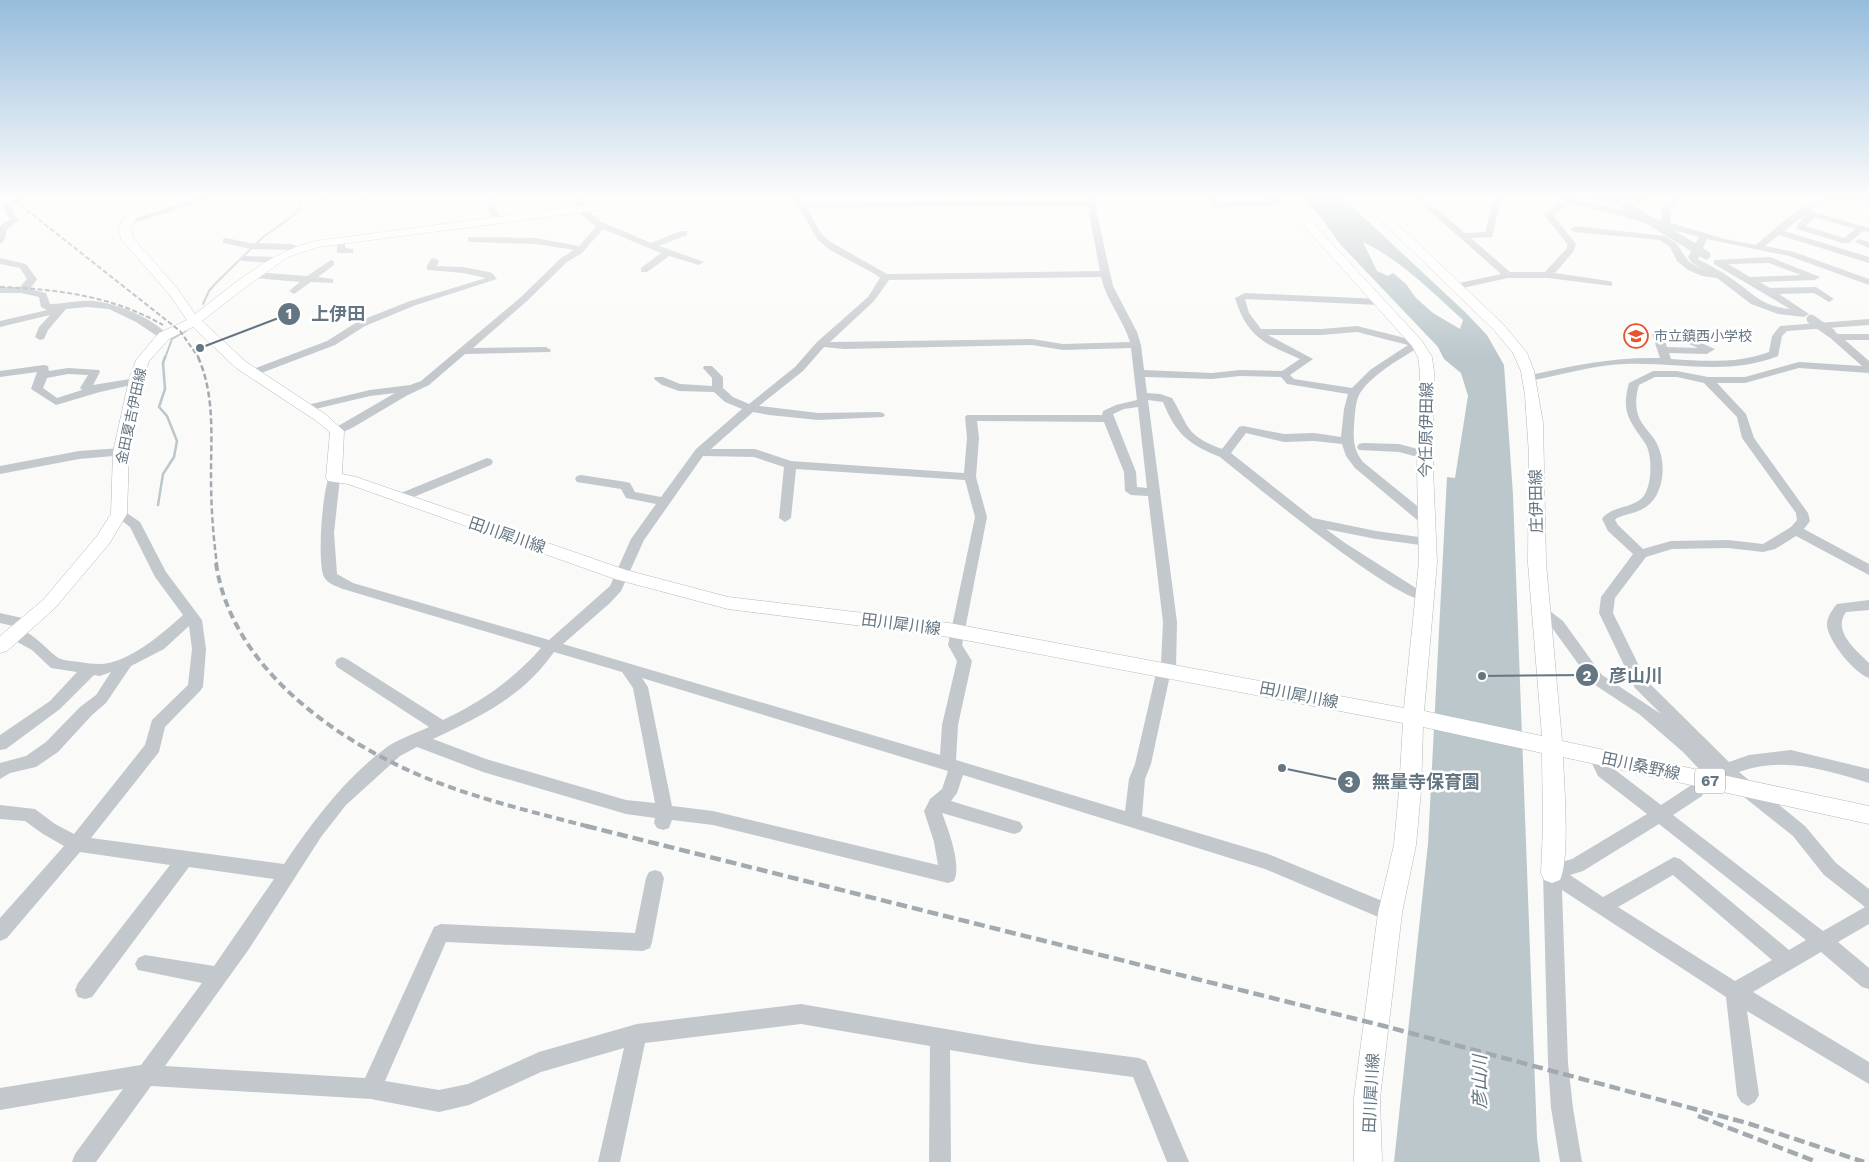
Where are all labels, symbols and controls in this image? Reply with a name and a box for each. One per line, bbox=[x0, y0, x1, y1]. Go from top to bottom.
callout: 上伊田 bbox=[276, 298, 375, 331]
text: 上伊田 bbox=[311, 303, 365, 324]
text: 1 bbox=[286, 305, 292, 323]
school or university icon: 市立鎮西小学校 bbox=[1623, 323, 1649, 349]
place label: 市立鎮西小学校 bbox=[1654, 328, 1752, 344]
street label: 金田夏吉伊田線 bbox=[113, 366, 149, 466]
street label: 今任原伊田線 bbox=[1416, 382, 1436, 478]
street label: 庄伊田線 bbox=[1526, 469, 1546, 533]
street label: 田川犀川線 bbox=[466, 513, 548, 557]
street label: 田川犀川線 bbox=[860, 610, 942, 638]
callout: 彦山川 bbox=[1574, 659, 1673, 692]
text: 彦山川 bbox=[1609, 665, 1663, 686]
text: 2 bbox=[1583, 667, 1592, 685]
street label: 田川犀川線 bbox=[1258, 678, 1340, 712]
street label: 田川桑野線 bbox=[1600, 748, 1682, 784]
callout: 無量寺保育園 bbox=[1337, 765, 1490, 798]
road number: 67 bbox=[1695, 768, 1725, 794]
text: 無量寺保育園 bbox=[1372, 771, 1480, 792]
text: 3 bbox=[1345, 773, 1354, 791]
street label: 田川犀川線 bbox=[1359, 1053, 1383, 1133]
water label: 彦山川 bbox=[1469, 1053, 1490, 1109]

